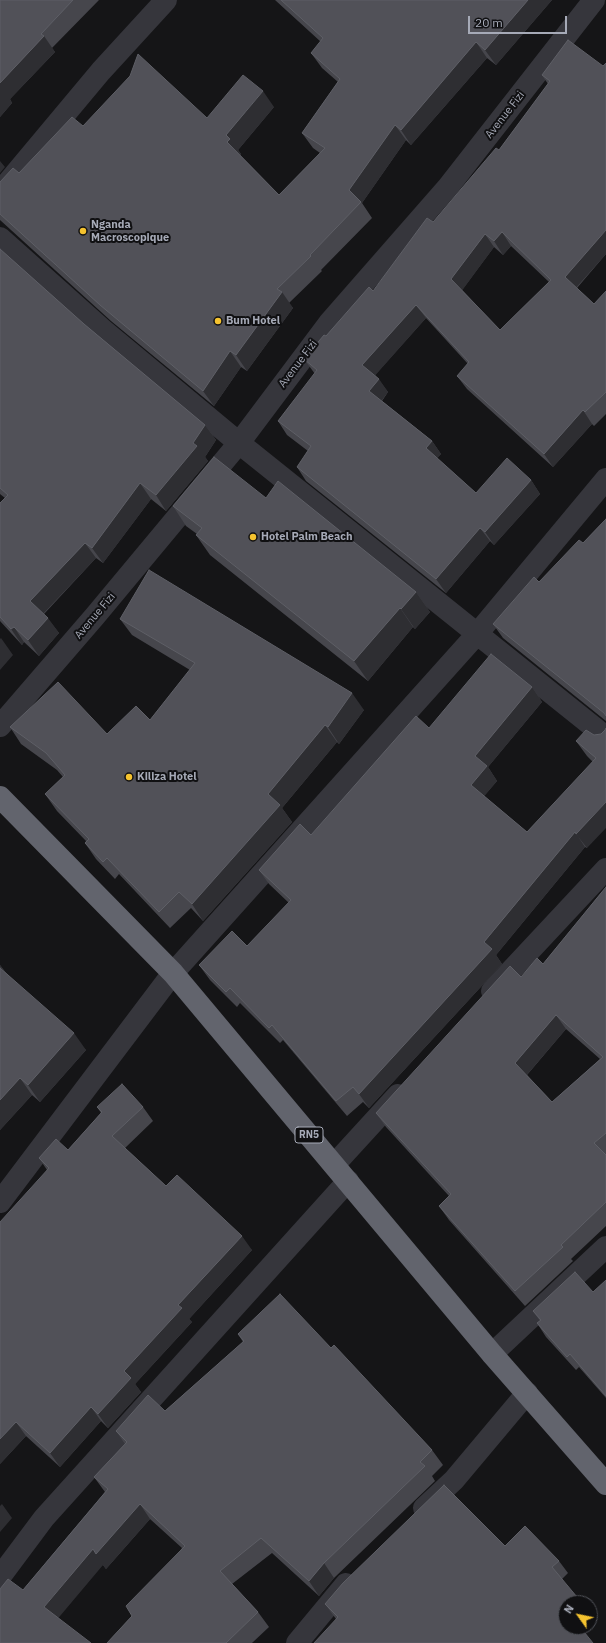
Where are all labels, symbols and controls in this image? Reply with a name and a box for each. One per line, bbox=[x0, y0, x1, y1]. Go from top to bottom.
scale bar bbox=[470, 8, 569, 34]
text: 20 m bbox=[475, 15, 503, 30]
street label: Avenue Fizi bbox=[483, 89, 527, 141]
place label: Nganda Macroscopique bbox=[91, 218, 169, 244]
marker: Nganda Macroscopique bbox=[78, 226, 88, 236]
place label: Bum Hotel bbox=[226, 314, 280, 328]
marker: Bum Hotel bbox=[213, 316, 223, 326]
street label: Avenue Fizi bbox=[276, 338, 320, 390]
place label: Hotel Palm Beach bbox=[261, 530, 352, 544]
marker: Hotel Palm Beach bbox=[248, 532, 258, 542]
street label: Avenue Fizi bbox=[72, 590, 118, 642]
place label: Kiliza Hotel bbox=[137, 770, 197, 784]
marker: Kiliza Hotel bbox=[124, 772, 134, 782]
road number: RN5 bbox=[295, 1127, 323, 1143]
north arrow bbox=[558, 1595, 598, 1635]
text: N bbox=[561, 1602, 577, 1616]

